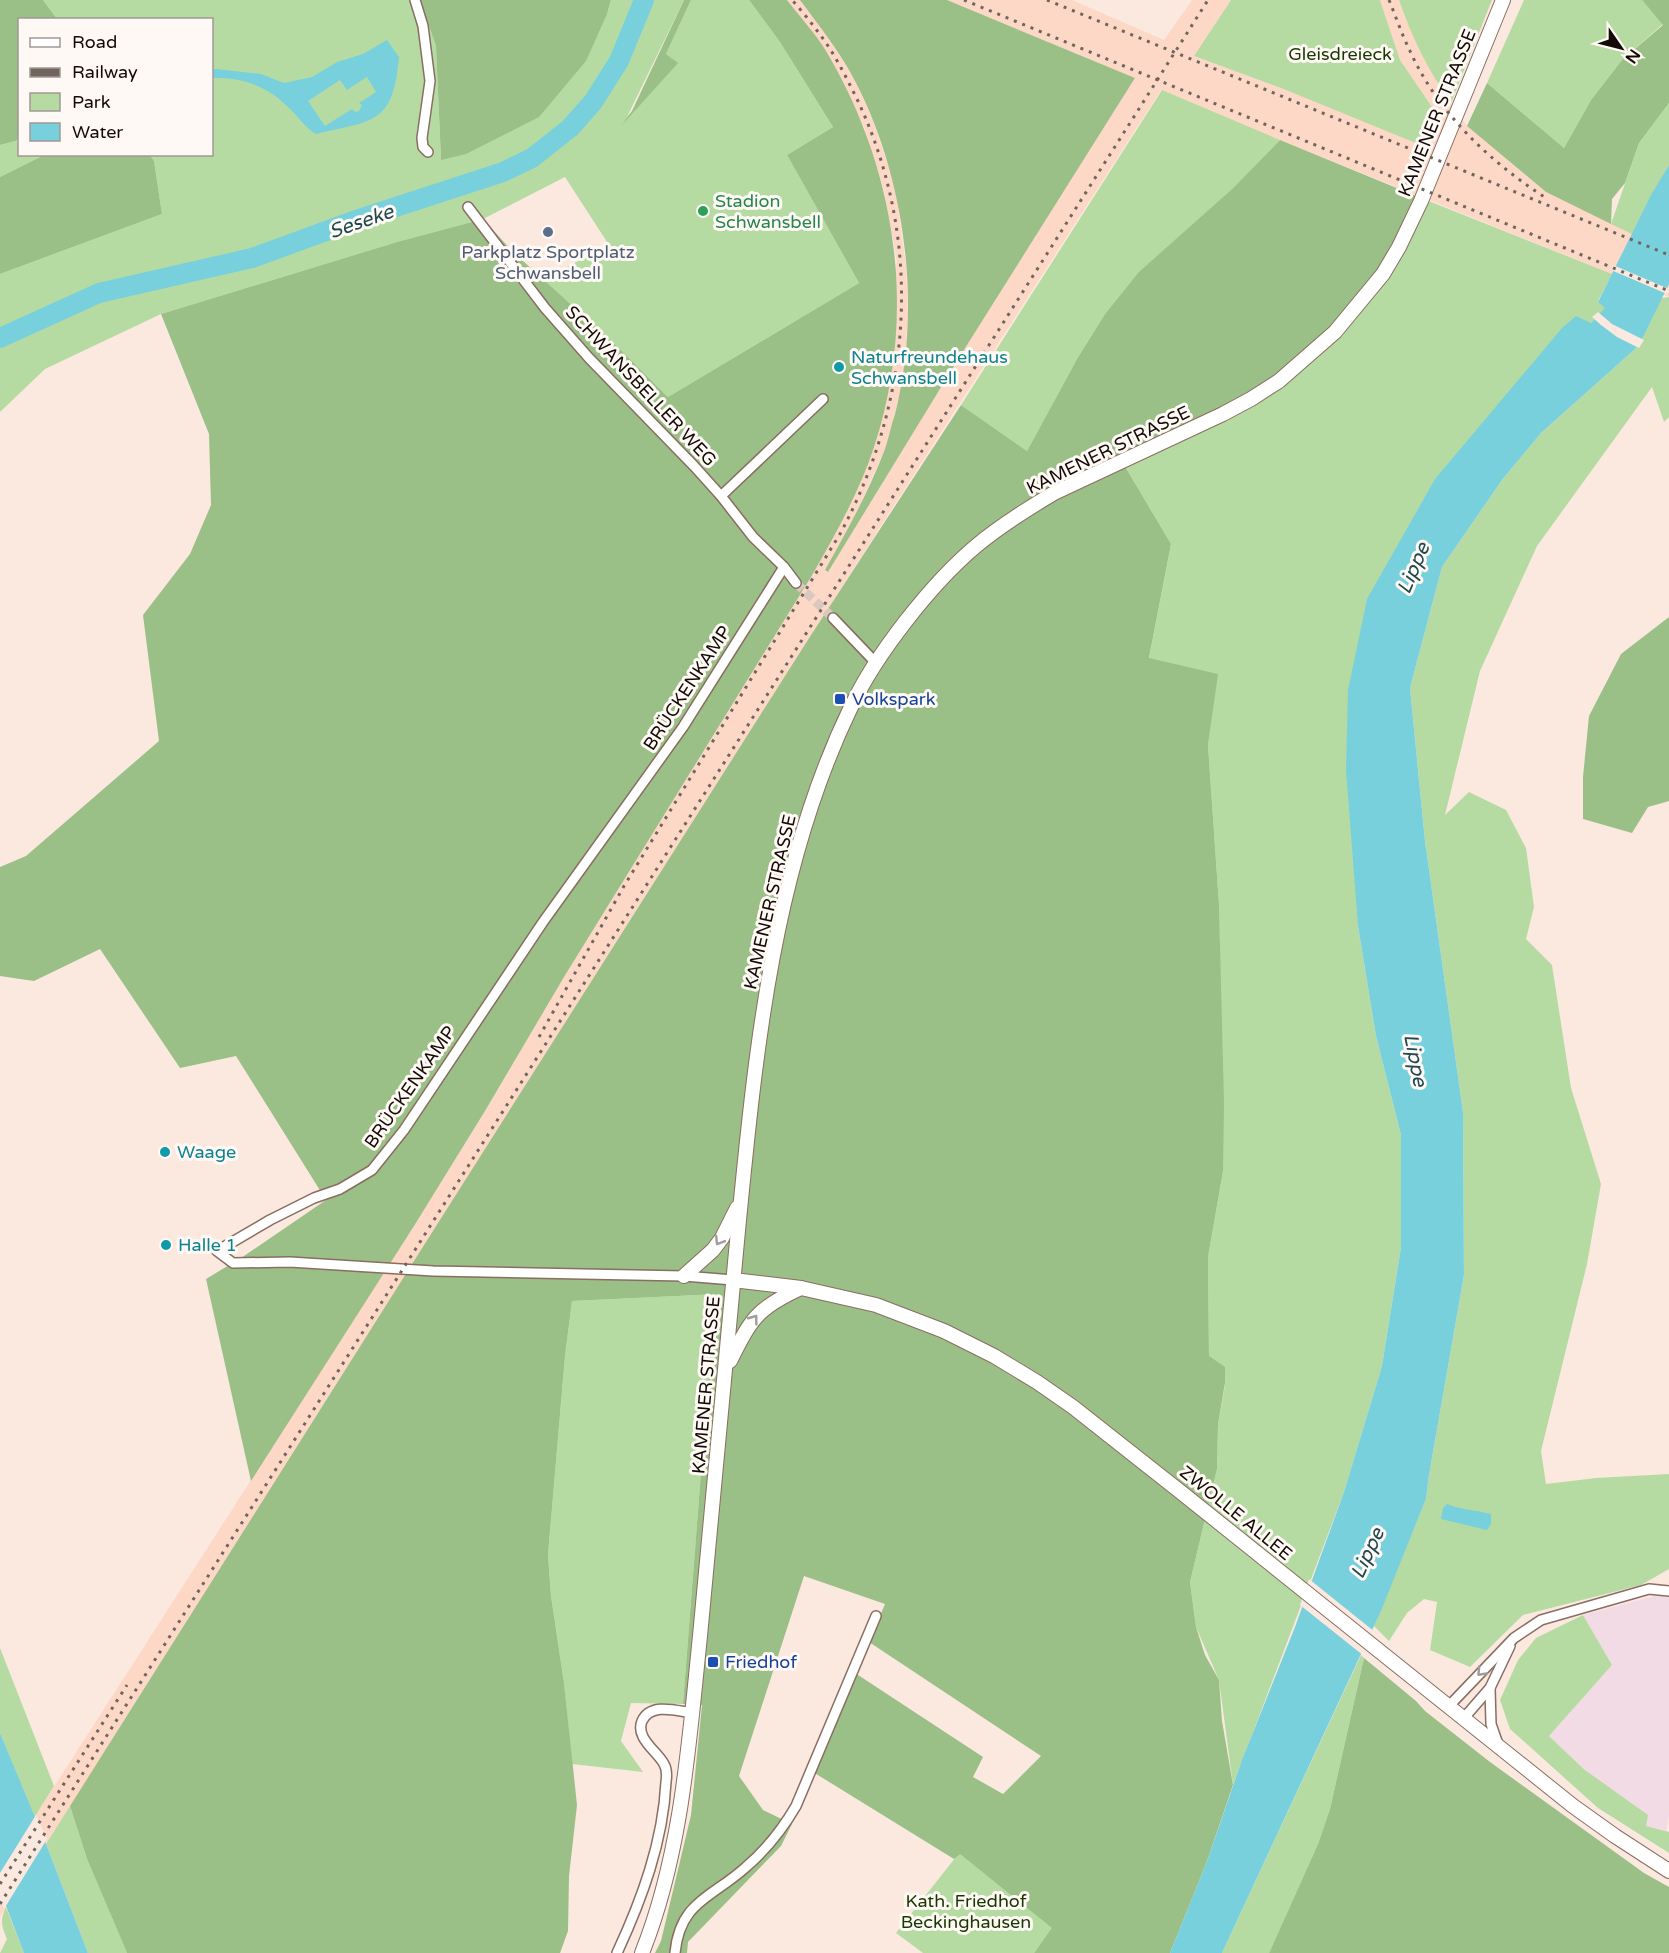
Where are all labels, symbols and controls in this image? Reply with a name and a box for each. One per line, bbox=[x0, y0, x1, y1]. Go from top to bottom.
legend bbox=[18, 18, 213, 156]
north arrow bbox=[1591, 18, 1651, 78]
street label: KAMENER STRASSE bbox=[1393, 26, 1481, 200]
text: Road bbox=[72, 31, 117, 53]
park label: Gleisdreieck bbox=[1288, 43, 1392, 65]
text: N bbox=[1621, 45, 1644, 67]
text: Railway bbox=[72, 61, 138, 83]
text: Park bbox=[72, 91, 111, 113]
text: Water bbox=[72, 121, 123, 143]
place label: Stadion Schwansbell bbox=[715, 190, 821, 233]
water label: Seseke bbox=[326, 199, 398, 244]
marker: Stadion Schwansbell bbox=[696, 204, 710, 218]
marker: Parkplatz Sportplatz Schwansbell bbox=[541, 225, 555, 239]
place label: Parkplatz Sportplatz Schwansbell bbox=[461, 241, 635, 284]
street label: SCHWANSBELLER WEG bbox=[561, 301, 721, 471]
place label: Naturfreundehaus Schwansbell bbox=[851, 346, 1008, 389]
marker: Naturfreundehaus Schwansbell bbox=[832, 360, 846, 374]
street label: KAMENER STRASSE bbox=[1023, 401, 1193, 499]
water label: Lippe bbox=[1393, 538, 1436, 598]
street label: BRÜCKENKAMP bbox=[639, 622, 735, 754]
place label: Volkspark bbox=[852, 688, 936, 710]
marker: Volkspark bbox=[833, 692, 847, 706]
street label: KAMENER STRASSE bbox=[739, 812, 801, 992]
street label: BRÜCKENKAMP bbox=[360, 1022, 460, 1152]
water label: Lippe bbox=[1398, 1032, 1432, 1090]
place label: Waage bbox=[177, 1141, 236, 1163]
marker: Waage bbox=[158, 1145, 172, 1159]
place label: Halle 1 bbox=[178, 1234, 237, 1256]
one-way arrow bbox=[715, 1234, 726, 1245]
marker: Halle 1 bbox=[159, 1238, 173, 1252]
street label: KAMENER STRASSE bbox=[687, 1295, 725, 1475]
one-way arrow bbox=[747, 1315, 758, 1326]
street label: ZWOLLE ALLEE bbox=[1175, 1461, 1297, 1565]
water label: Lippe bbox=[1346, 1523, 1391, 1583]
place label: Friedhof bbox=[725, 1651, 797, 1673]
marker: Friedhof bbox=[706, 1655, 720, 1669]
one-way arrow bbox=[1477, 1665, 1488, 1676]
park label: Kath. Friedhof Beckinghausen bbox=[901, 1890, 1031, 1933]

